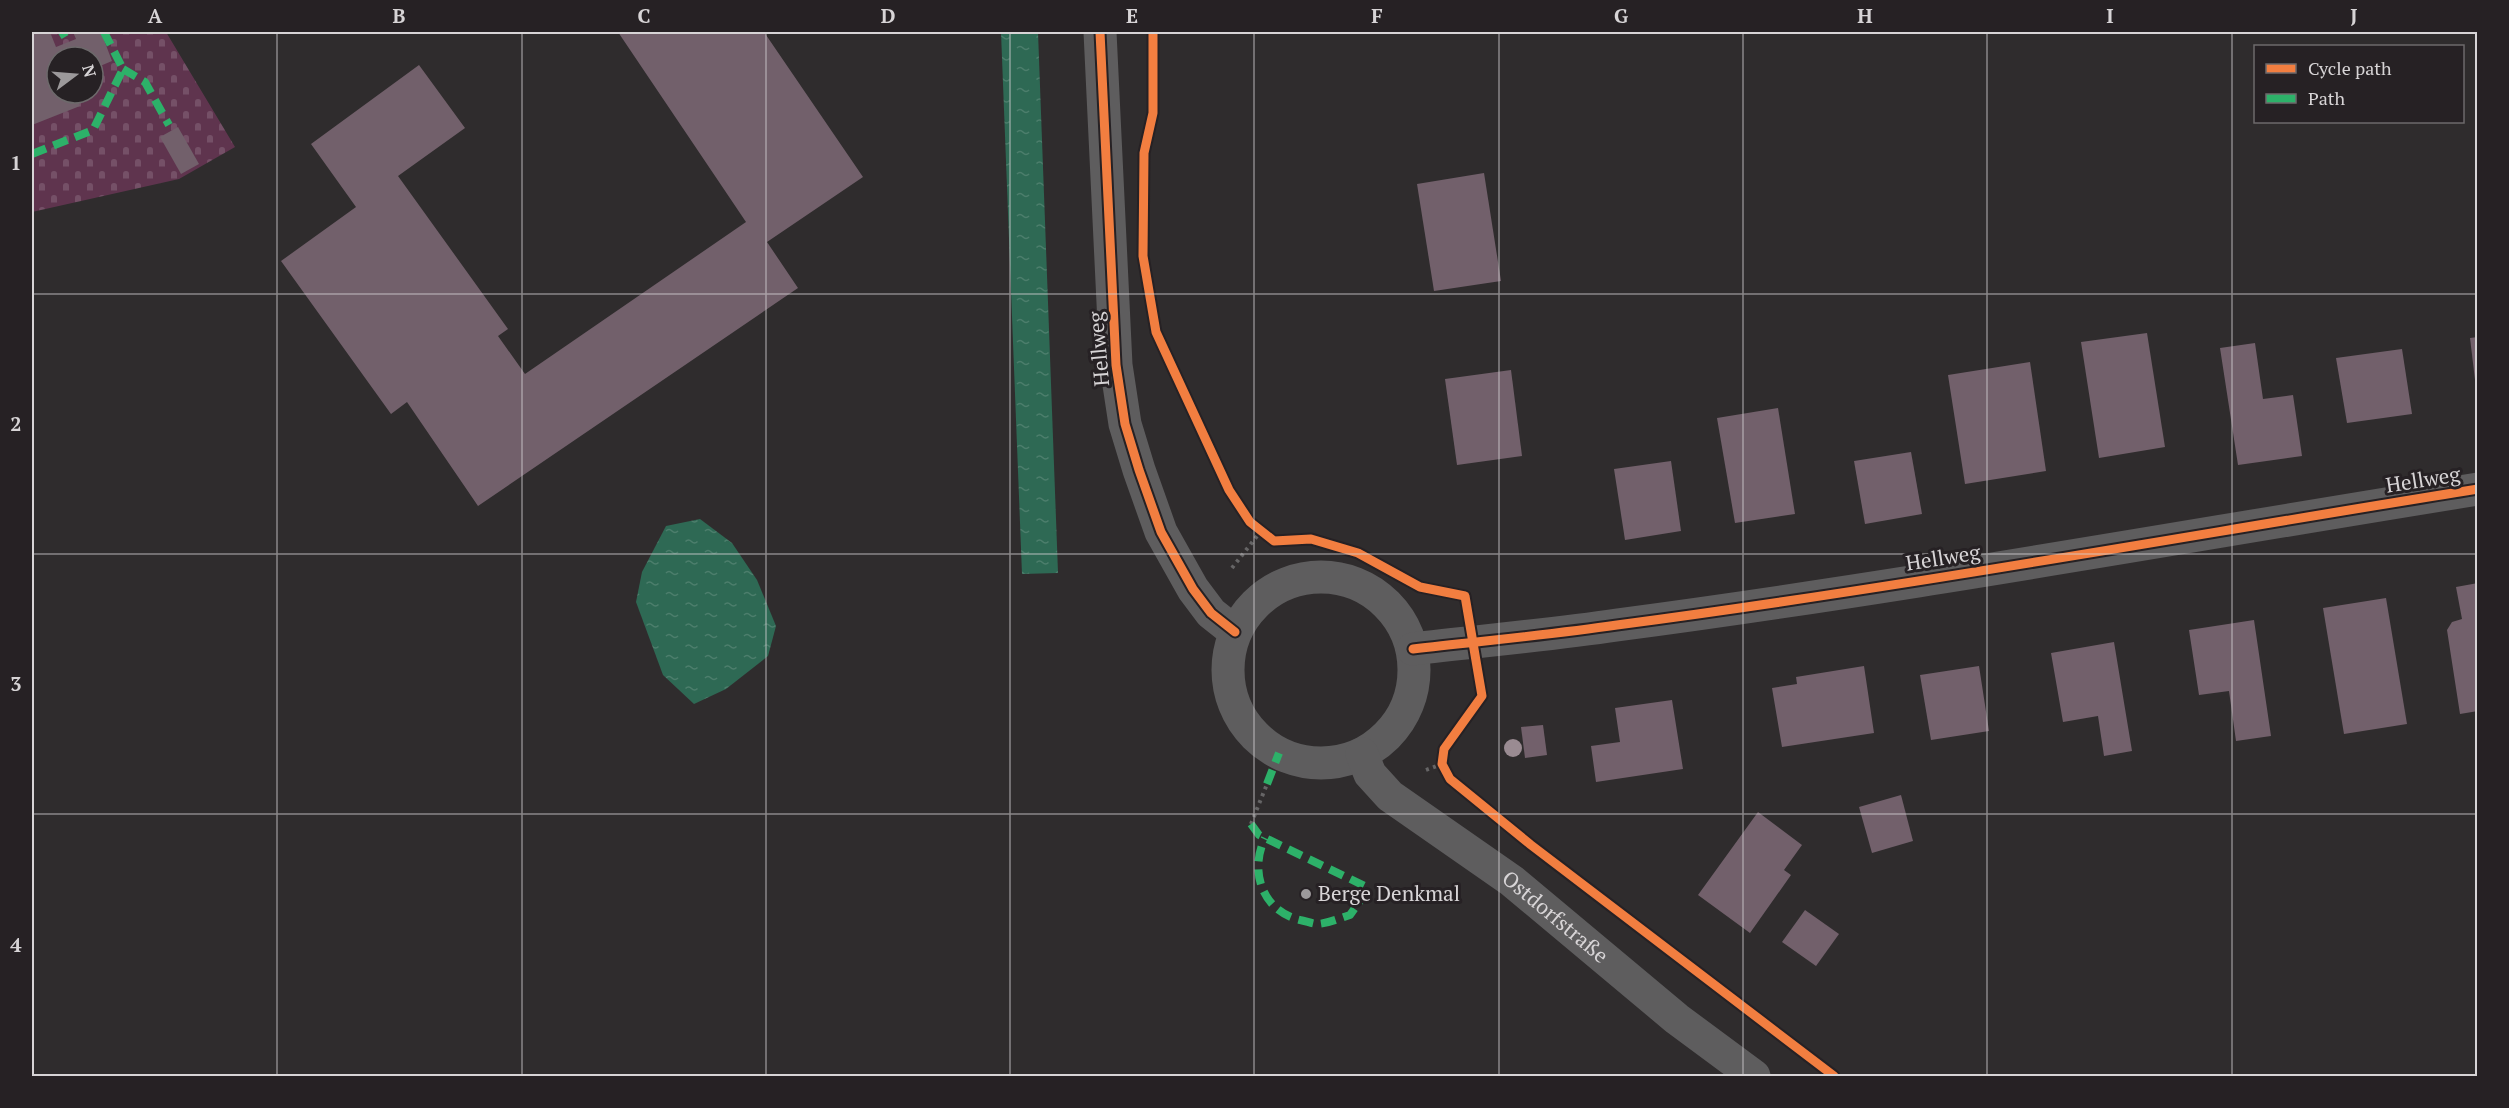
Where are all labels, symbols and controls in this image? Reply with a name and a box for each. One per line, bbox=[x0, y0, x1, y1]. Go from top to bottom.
text: A bbox=[148, 2, 163, 29]
text: B bbox=[393, 2, 406, 29]
text: C bbox=[637, 2, 651, 29]
text: D bbox=[881, 2, 895, 29]
text: E bbox=[1126, 2, 1138, 29]
text: F bbox=[1371, 2, 1383, 29]
text: G bbox=[1614, 2, 1628, 29]
text: H bbox=[1857, 2, 1873, 29]
text: I bbox=[2106, 2, 2114, 29]
text: J bbox=[2350, 2, 2358, 29]
north arrow bbox=[45, 45, 105, 105]
legend bbox=[2254, 45, 2464, 123]
text: Cycle path bbox=[2308, 56, 2392, 80]
text: N bbox=[77, 62, 102, 80]
text: Path bbox=[2308, 86, 2345, 110]
text: 1 bbox=[10, 149, 22, 176]
street label: Hellweg bbox=[1081, 309, 1115, 388]
text: 2 bbox=[10, 410, 22, 437]
street label: Hellweg bbox=[2384, 459, 2463, 499]
street label: Hellweg bbox=[1904, 537, 1983, 577]
text: 3 bbox=[10, 670, 22, 697]
street label: Ostdorfstraße bbox=[1497, 863, 1615, 969]
place label: Berge Denkmal bbox=[1318, 879, 1460, 907]
marker: Berge Denkmal bbox=[1299, 887, 1313, 901]
text: 4 bbox=[10, 931, 22, 958]

